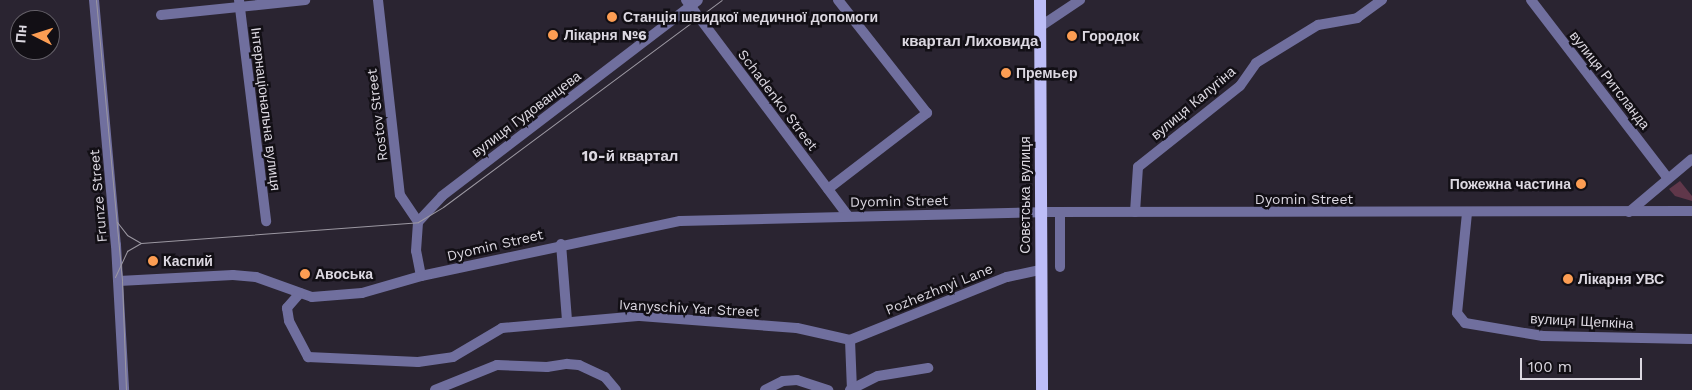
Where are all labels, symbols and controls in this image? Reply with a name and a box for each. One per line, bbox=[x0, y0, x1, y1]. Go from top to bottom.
place label: Станція швидкої медичної допомоги bbox=[623, 9, 878, 25]
north arrow bbox=[10, 10, 60, 60]
marker: Станція швидкої медичної допомоги bbox=[605, 10, 619, 24]
text: Пн bbox=[12, 24, 30, 44]
street label: Інтернаціональна вулиця bbox=[248, 26, 284, 192]
place label: Лікарня №6 bbox=[564, 27, 647, 43]
street label: вулиця Ритсланда bbox=[1566, 27, 1654, 133]
marker: Лікарня №6 bbox=[546, 28, 560, 42]
place label: Городок bbox=[1082, 28, 1139, 44]
marker: Городок bbox=[1066, 30, 1078, 42]
district label: квартал Лиховида bbox=[902, 33, 1038, 51]
street label: Schadenko Street bbox=[735, 46, 821, 154]
street label: вулиця Калугіна bbox=[1147, 63, 1239, 143]
place label: Премьер bbox=[1016, 65, 1078, 81]
street label: вулиця Гудованцева bbox=[468, 67, 584, 161]
marker: Премьер bbox=[1000, 67, 1012, 79]
street label: Rostov Street bbox=[363, 68, 391, 162]
street label: Совєтська вулиця bbox=[1017, 136, 1033, 254]
district label: 10-й квартал bbox=[582, 148, 678, 166]
street label: Frunze Street bbox=[86, 149, 110, 243]
place label: Пожежна частина bbox=[1450, 176, 1571, 192]
marker: Пожежна частина bbox=[1575, 178, 1587, 190]
street label: Dyomin Street bbox=[1255, 191, 1353, 207]
street label: Dyomin Street bbox=[850, 192, 948, 210]
street label: Dyomin Street bbox=[445, 226, 545, 264]
place label: Каспий bbox=[163, 253, 213, 269]
marker: Каспий bbox=[147, 255, 159, 267]
street label: Pozhezhnyi Lane bbox=[883, 260, 995, 318]
place label: Авоська bbox=[315, 266, 373, 282]
marker: Авоська bbox=[299, 268, 311, 280]
place label: Лікарня УВС bbox=[1578, 271, 1664, 287]
marker: Лікарня УВС bbox=[1562, 273, 1574, 285]
street label: Ivanyschiv Yar Street bbox=[618, 296, 760, 320]
street label: вулиця Щепкіна bbox=[1530, 310, 1634, 332]
scale bar bbox=[1522, 348, 1644, 380]
text: 100 m bbox=[1528, 358, 1572, 376]

